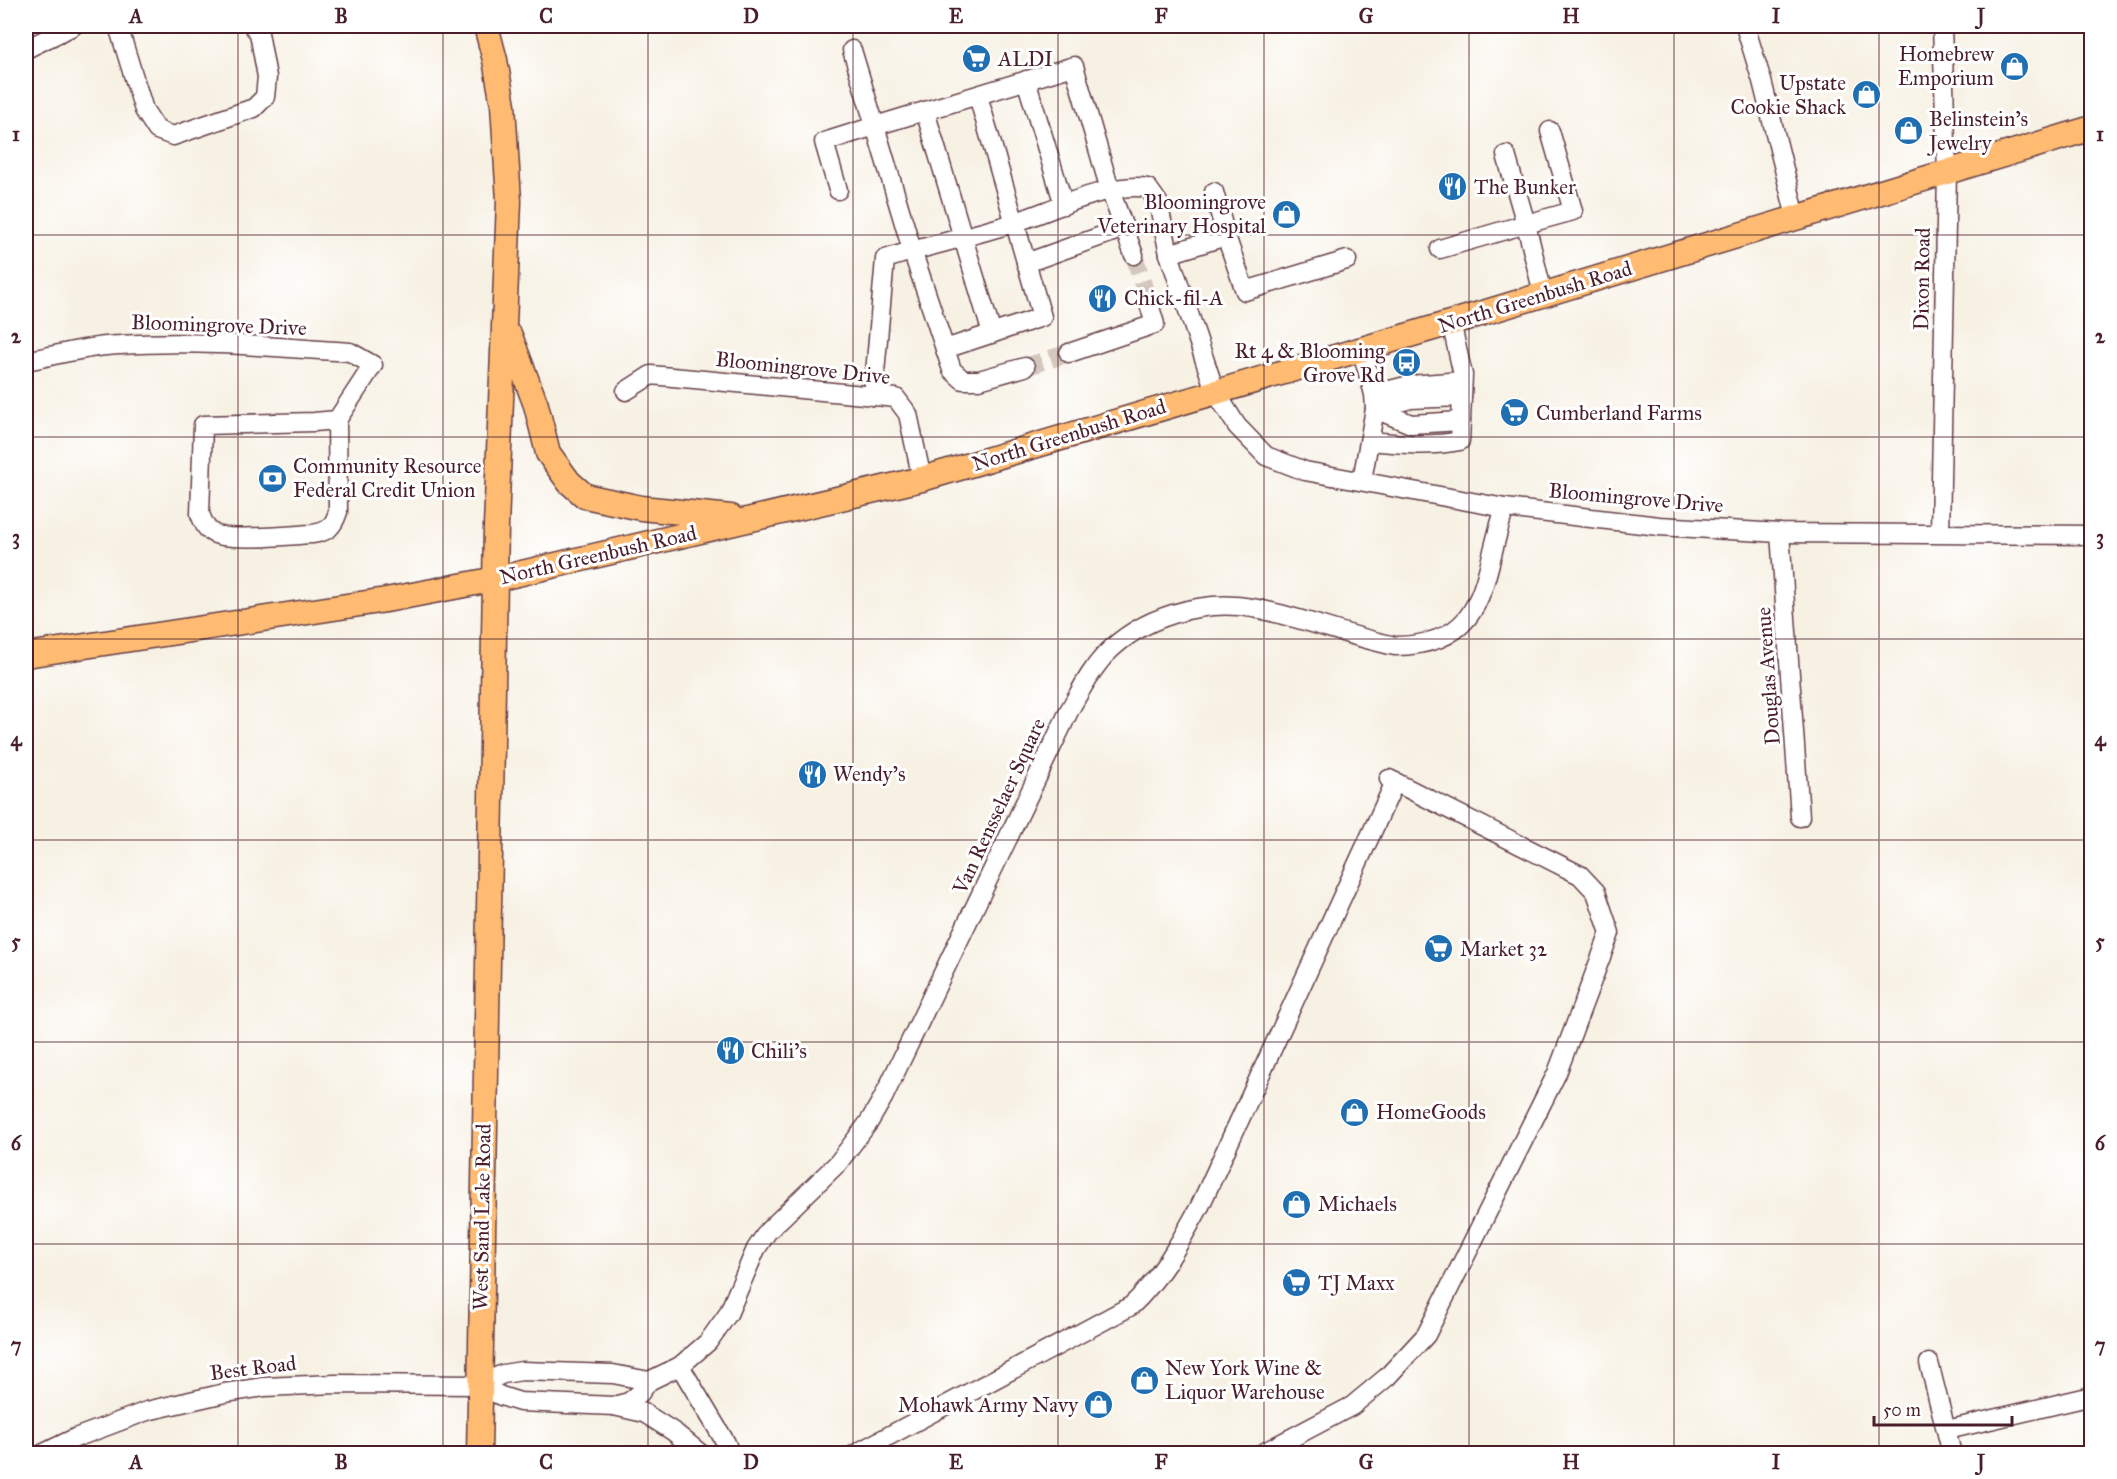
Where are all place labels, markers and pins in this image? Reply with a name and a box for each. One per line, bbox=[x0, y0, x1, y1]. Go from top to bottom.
place label: Homebrew Emporium bbox=[1898, 41, 1994, 91]
supermarket icon: ALDI bbox=[961, 43, 993, 75]
place label: ALDI bbox=[997, 46, 1053, 72]
shop icon: Homebrew Emporium bbox=[1999, 50, 2031, 82]
place label: Upstate Cookie Shack bbox=[1730, 70, 1846, 120]
shop icon: Upstate Cookie Shack bbox=[1851, 79, 1883, 111]
place label: Belinstein's Jewelry bbox=[1927, 106, 2028, 156]
shop icon: Belinstein's Jewelry bbox=[1892, 115, 1924, 147]
restaurant icon: The Bunker bbox=[1437, 171, 1469, 203]
place label: The Bunker bbox=[1474, 174, 1576, 200]
place label: Bloomingrove Veterinary Hospital bbox=[1096, 189, 1266, 239]
shop icon: Bloomingrove Veterinary Hospital bbox=[1271, 198, 1303, 230]
restaurant icon: Chick-fil-A bbox=[1087, 282, 1119, 314]
place label: Chick-fil-A bbox=[1124, 285, 1224, 311]
place label: Rt 4 & Blooming Grove Rd bbox=[1234, 338, 1385, 388]
bus stop icon: Rt 4 & Blooming Grove Rd bbox=[1390, 347, 1422, 379]
supermarket icon: Cumberland Farms bbox=[1499, 397, 1531, 429]
place label: Cumberland Farms bbox=[1536, 400, 1702, 426]
place label: Community Resource Federal Credit Union bbox=[293, 453, 482, 503]
bank icon: Community Resource Federal Credit Union bbox=[256, 462, 288, 494]
restaurant icon: Wendy's bbox=[796, 758, 828, 790]
place label: Wendy's bbox=[833, 761, 906, 787]
supermarket icon: Market 32 bbox=[1423, 933, 1455, 965]
place label: Market 32 bbox=[1460, 936, 1548, 962]
restaurant icon: Chili's bbox=[714, 1035, 746, 1067]
place label: Chili's bbox=[751, 1038, 807, 1064]
shop icon: HomeGoods bbox=[1339, 1096, 1371, 1128]
place label: HomeGoods bbox=[1376, 1099, 1486, 1125]
shop icon: Michaels bbox=[1281, 1188, 1313, 1220]
place label: Michaels bbox=[1318, 1191, 1397, 1217]
supermarket icon: TJ Maxx bbox=[1281, 1267, 1313, 1299]
place label: TJ Maxx bbox=[1318, 1270, 1395, 1296]
place label: New York Wine & Liquor Warehouse bbox=[1165, 1355, 1325, 1405]
shop icon: New York Wine & Liquor Warehouse bbox=[1128, 1364, 1160, 1396]
shop icon: Mohawk Army Navy bbox=[1083, 1389, 1115, 1421]
place label: Mohawk Army Navy bbox=[898, 1392, 1079, 1418]

